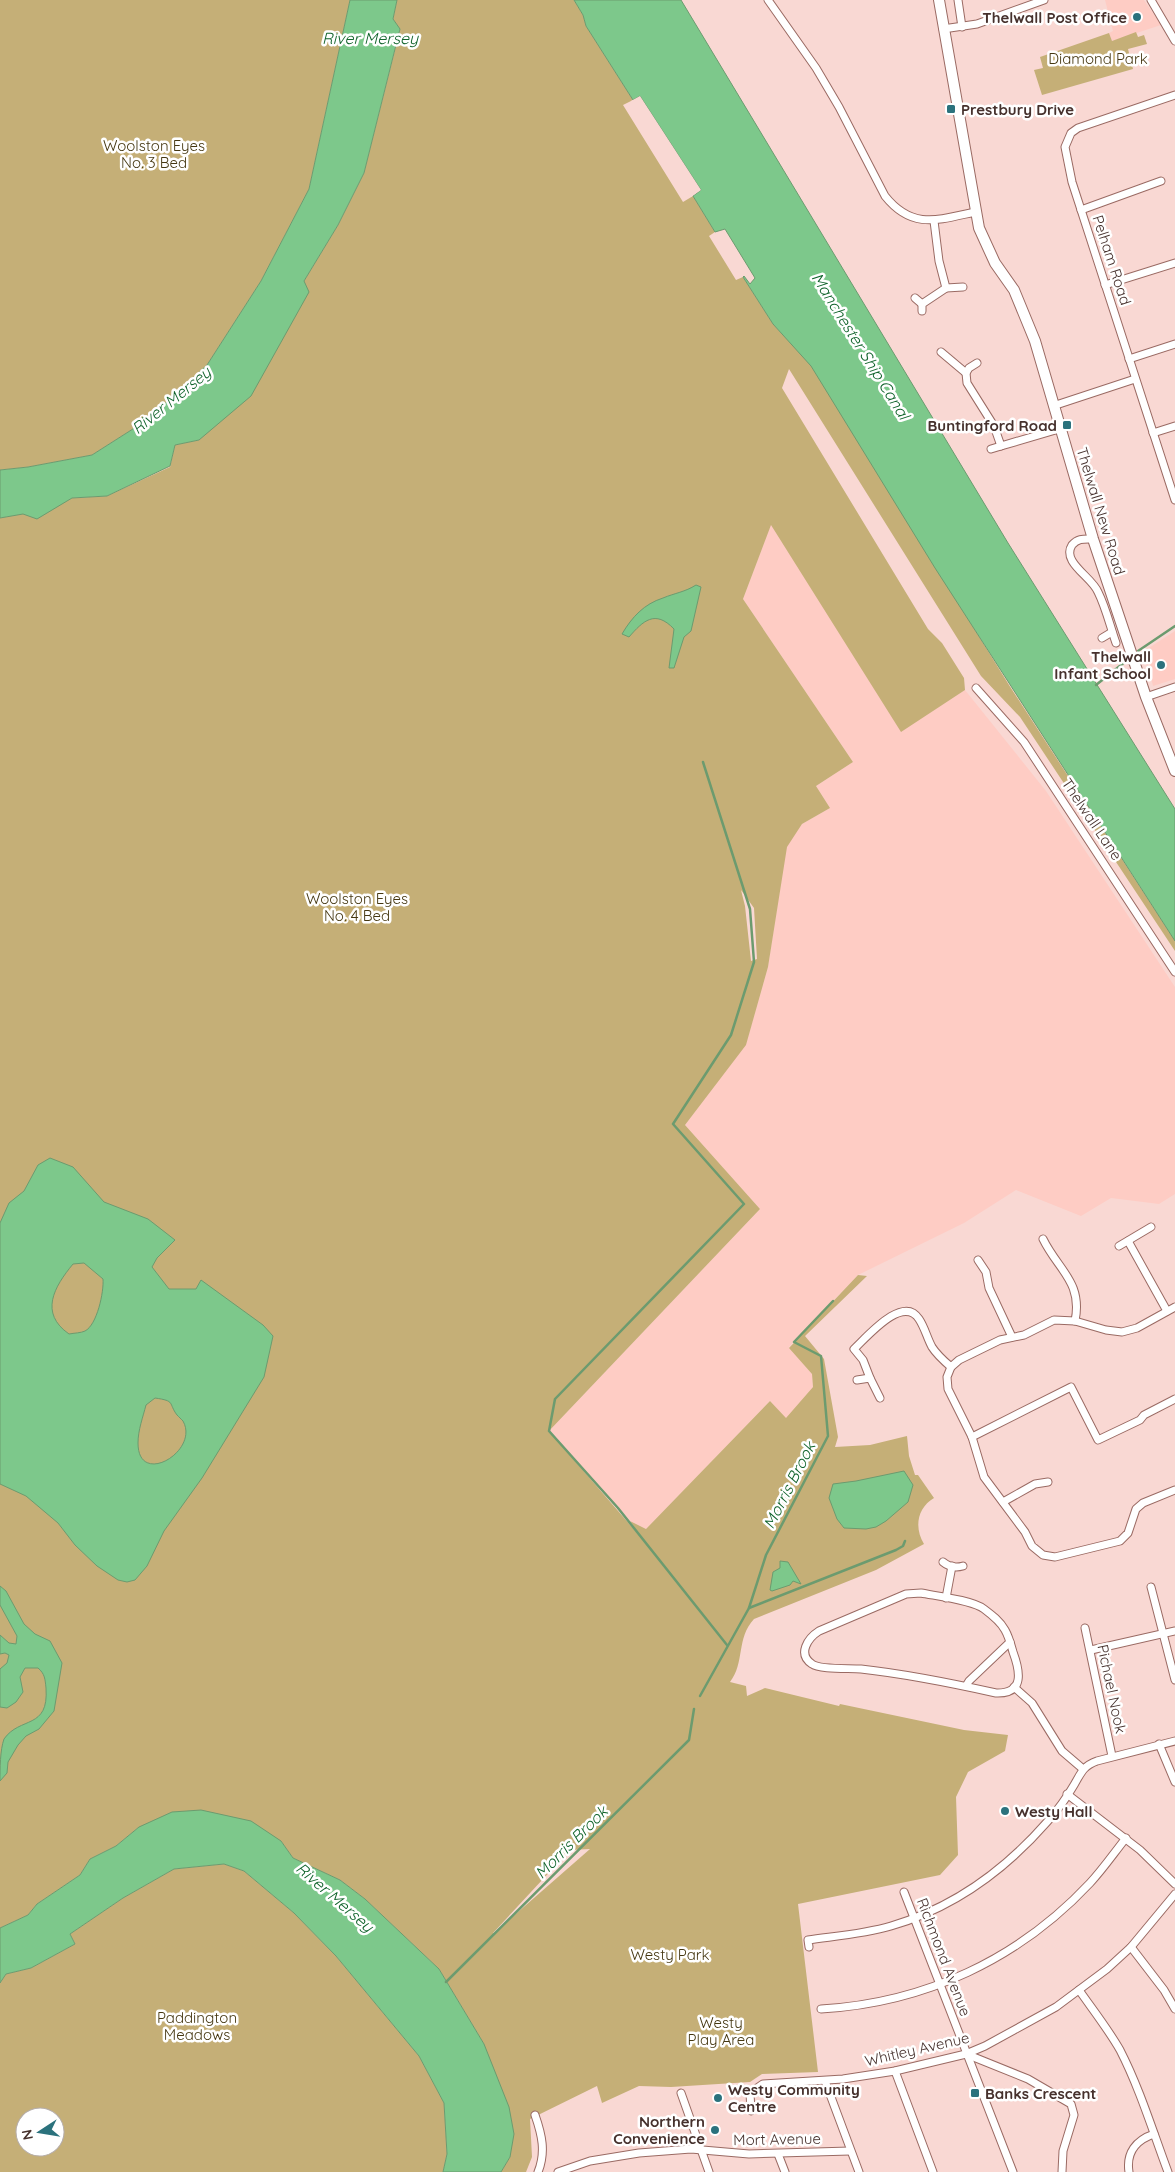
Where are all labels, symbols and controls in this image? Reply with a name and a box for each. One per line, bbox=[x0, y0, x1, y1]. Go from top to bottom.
place label: Thelwall Post Office bbox=[982, 8, 1127, 27]
marker: Thelwall Post Office bbox=[1131, 11, 1143, 23]
water label: River Mersey bbox=[322, 28, 419, 48]
park label: Diamond Park bbox=[1048, 49, 1148, 68]
place label: Prestbury Drive bbox=[961, 100, 1074, 119]
marker: Prestbury Drive bbox=[945, 103, 957, 115]
park label: Woolston Eyes No. 3 Bed bbox=[103, 136, 205, 172]
street label: Pelham Road bbox=[1089, 213, 1135, 307]
water label: Manchester Ship Canal bbox=[808, 269, 916, 425]
water label: River Mersey bbox=[127, 361, 215, 438]
place label: Buntingford Road bbox=[928, 416, 1057, 435]
marker: Buntingford Road bbox=[1061, 419, 1073, 431]
street label: Thelwall New Road bbox=[1073, 445, 1129, 577]
place label: Thelwall Infant School bbox=[1054, 647, 1151, 683]
marker: Thelwall Infant School bbox=[1155, 659, 1167, 671]
street label: Thelwall Lane bbox=[1058, 774, 1126, 864]
park label: Woolston Eyes No. 4 Bed bbox=[306, 889, 408, 925]
water label: Morris Brook bbox=[759, 1437, 820, 1532]
street label: Pichael Nook bbox=[1093, 1643, 1131, 1735]
water label: Morris Brook bbox=[530, 1800, 613, 1883]
place label: Westy Hall bbox=[1015, 1802, 1092, 1821]
marker: Westy Hall bbox=[999, 1805, 1011, 1817]
water label: River Mersey bbox=[292, 1858, 379, 1937]
street label: Richmond Avenue bbox=[913, 1895, 975, 2019]
park label: Westy Park bbox=[630, 1945, 710, 1964]
park label: Paddington Meadows bbox=[157, 2008, 237, 2044]
park label: Westy Play Area bbox=[688, 2013, 754, 2049]
street label: Whitley Avenue bbox=[863, 2028, 971, 2070]
place label: Westy Community Centre bbox=[728, 2080, 860, 2116]
place label: Banks Crescent bbox=[985, 2084, 1096, 2103]
marker: Banks Crescent bbox=[969, 2087, 981, 2099]
marker: Westy Community Centre bbox=[712, 2092, 724, 2104]
north arrow bbox=[15, 2107, 65, 2157]
place label: Northern Convenience bbox=[613, 2112, 705, 2148]
marker: Northern Convenience bbox=[709, 2124, 721, 2136]
text: N bbox=[17, 2128, 37, 2142]
street label: Mort Avenue bbox=[733, 2129, 821, 2149]

